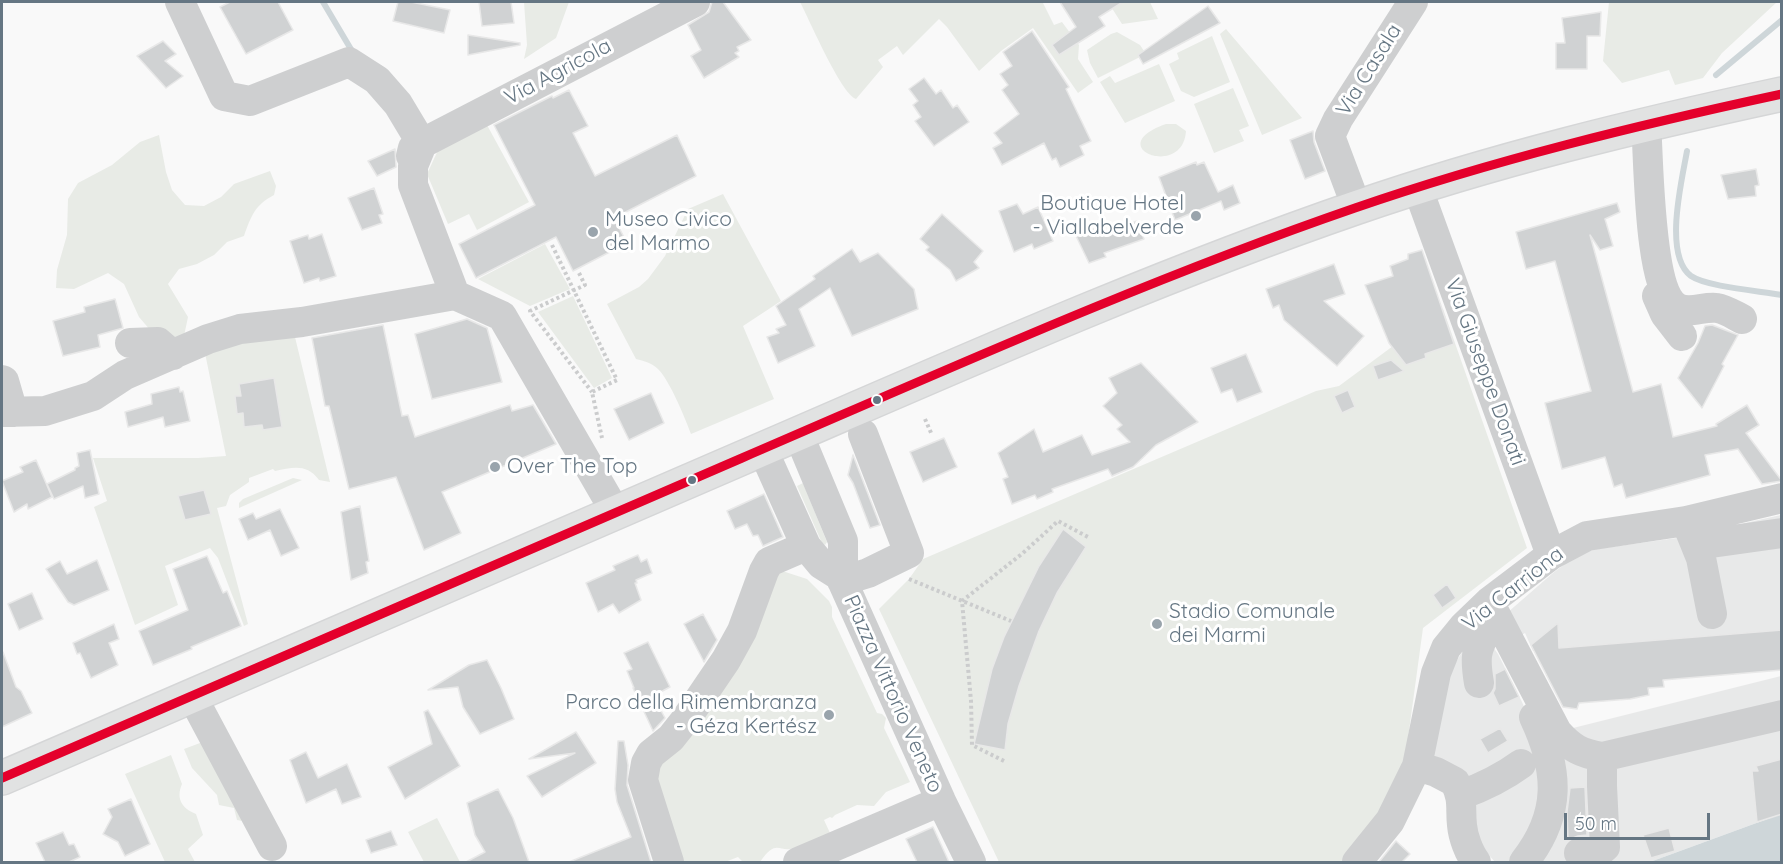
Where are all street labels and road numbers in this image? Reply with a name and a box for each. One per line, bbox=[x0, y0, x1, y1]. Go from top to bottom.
street label: Via Casala bbox=[1331, 19, 1407, 121]
street label: Via Agricola bbox=[500, 33, 616, 111]
street label: Via Giuseppe Donati bbox=[1439, 275, 1531, 469]
street label: Via Carriona bbox=[1457, 542, 1569, 636]
street label: Piazza Vittorio Veneto bbox=[838, 591, 948, 797]

